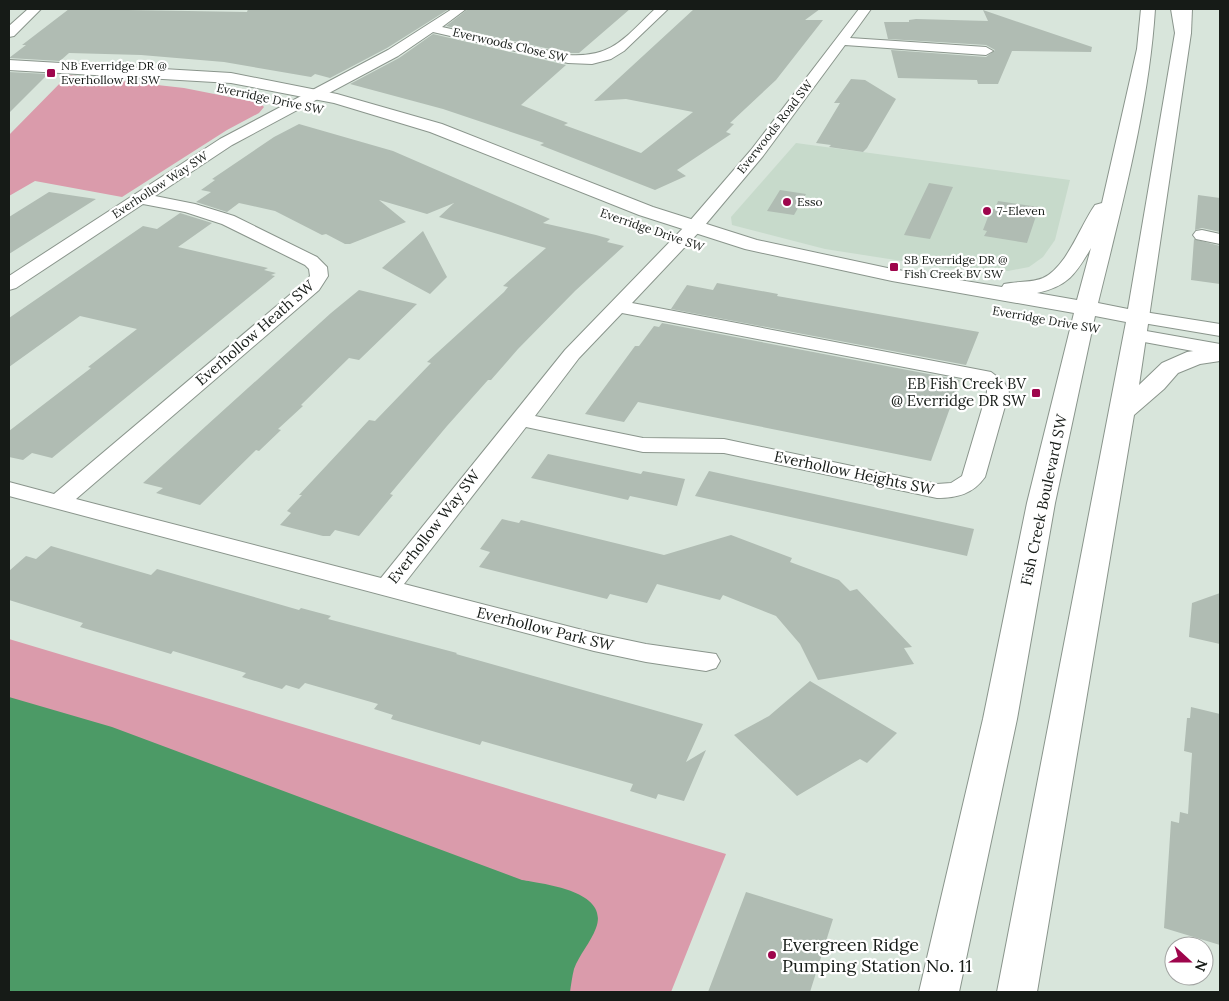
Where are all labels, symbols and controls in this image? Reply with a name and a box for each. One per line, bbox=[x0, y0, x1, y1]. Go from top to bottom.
street label: Everwoods Close SW bbox=[451, 24, 570, 65]
place label: NB Everridge DR @ Everhollow RI SW bbox=[61, 58, 167, 87]
marker: NB Everridge DR @ Everhollow RI SW bbox=[45, 67, 57, 79]
street label: Everwoods Road SW bbox=[734, 76, 816, 176]
street label: Everridge Drive SW bbox=[215, 80, 326, 117]
street label: Everhollow Way SW bbox=[109, 147, 211, 221]
place label: Esso bbox=[797, 194, 823, 209]
marker: Esso bbox=[781, 196, 793, 208]
place label: 7-Eleven bbox=[997, 203, 1045, 218]
street label: Everridge Drive SW bbox=[598, 205, 707, 255]
marker: 7-Eleven bbox=[981, 205, 993, 217]
place label: SB Everridge DR @ Fish Creek BV SW bbox=[904, 252, 1008, 281]
marker: SB Everridge DR @ Fish Creek BV SW bbox=[888, 261, 900, 273]
street label: Everhollow Heath SW bbox=[191, 275, 319, 389]
street label: Everridge Drive SW bbox=[991, 303, 1102, 337]
place label: EB Fish Creek BV @ Everridge DR SW bbox=[891, 374, 1027, 410]
marker: EB Fish Creek BV @ Everridge DR SW bbox=[1030, 387, 1042, 399]
street label: Fish Creek Boulevard SW bbox=[1016, 412, 1071, 587]
street label: Everhollow Heights SW bbox=[772, 446, 937, 499]
street label: Everhollow Way SW bbox=[383, 465, 485, 587]
street label: Everhollow Park SW bbox=[475, 602, 617, 655]
place label: Evergreen Ridge Pumping Station No. 11 bbox=[782, 933, 972, 977]
north arrow bbox=[1164, 936, 1214, 986]
marker: Evergreen Ridge Pumping Station No. 11 bbox=[766, 949, 778, 961]
text: N bbox=[1191, 957, 1211, 974]

